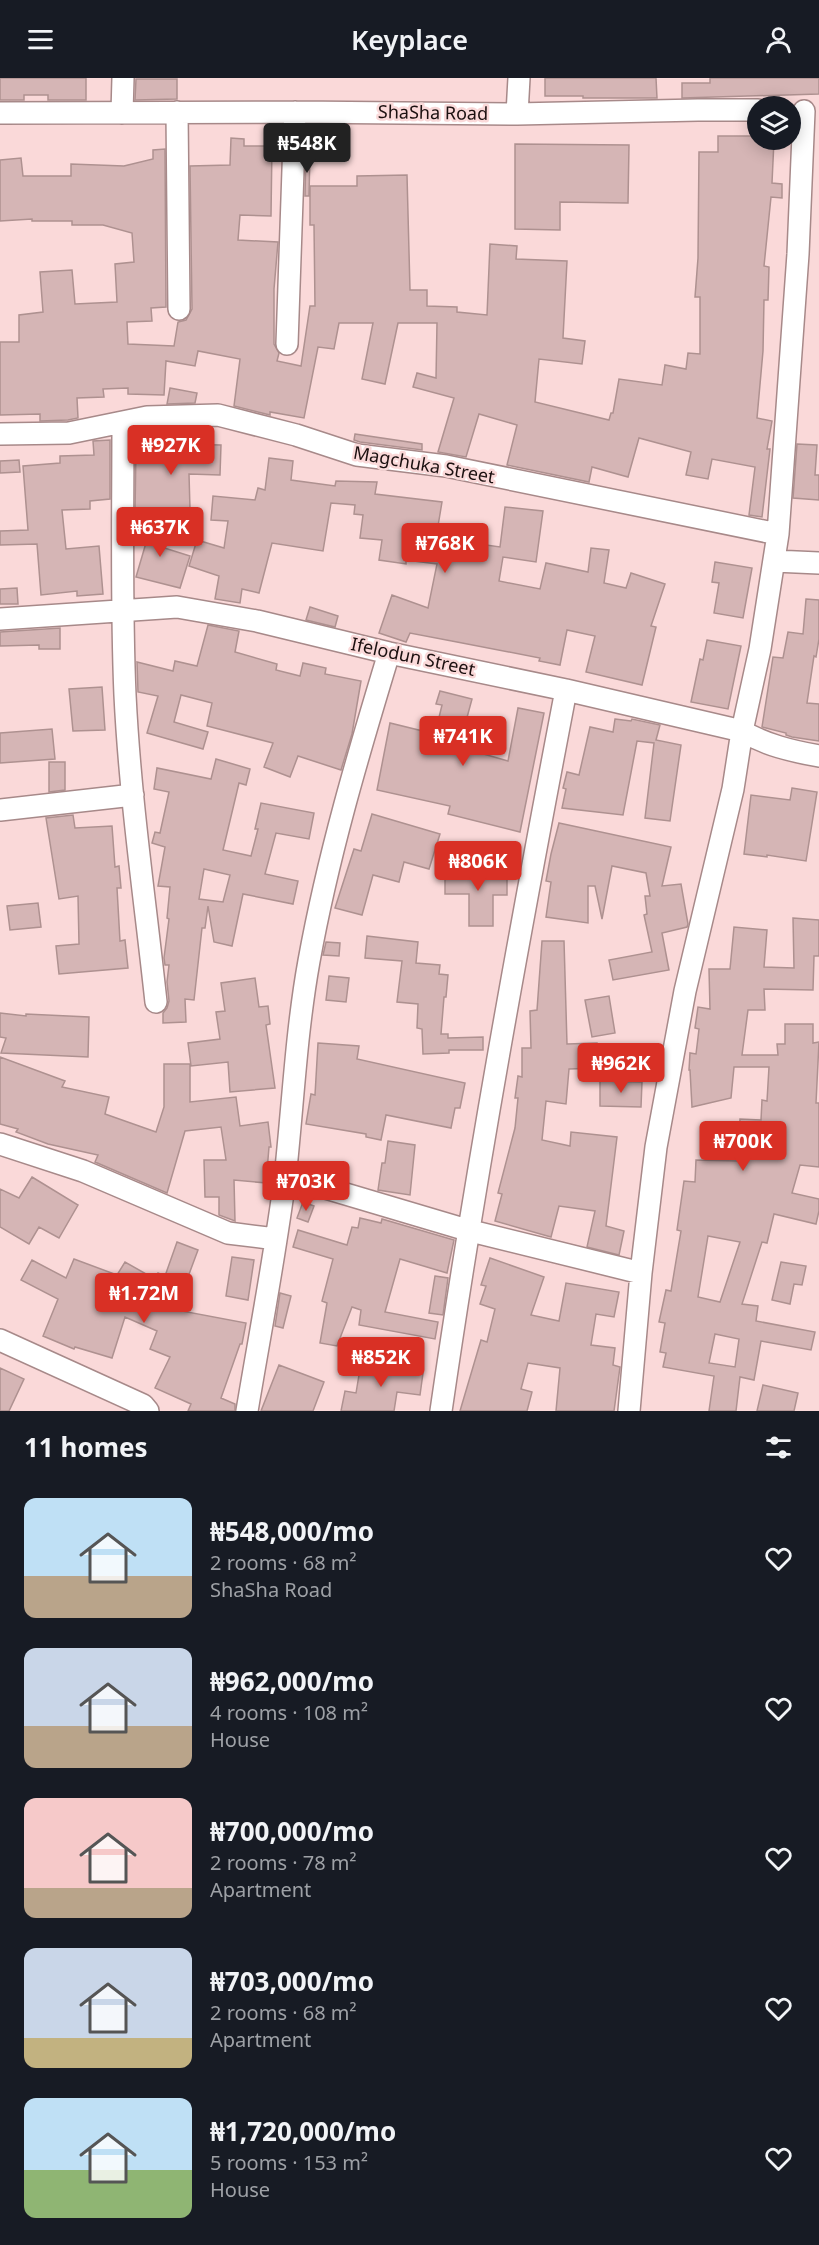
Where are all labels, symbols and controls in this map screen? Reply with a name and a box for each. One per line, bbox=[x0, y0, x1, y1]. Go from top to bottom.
text: Keyplace bbox=[351, 21, 468, 58]
icon: menu bbox=[24, 23, 57, 56]
icon: person bbox=[762, 23, 795, 56]
map controls bbox=[747, 96, 801, 150]
button: layers bbox=[747, 96, 801, 150]
street label: ShaSha Road bbox=[378, 99, 488, 125]
pin: ₦548K bbox=[265, 123, 349, 174]
text: ₦548K bbox=[277, 129, 337, 156]
pin: ₦927K bbox=[129, 425, 213, 476]
text: ₦927K bbox=[141, 431, 201, 458]
street label: Magchuka Street bbox=[352, 440, 497, 488]
pin: ₦637K bbox=[118, 507, 202, 558]
text: ₦637K bbox=[130, 513, 190, 540]
pin: ₦768K bbox=[403, 523, 487, 574]
text: ₦768K bbox=[415, 529, 475, 556]
street label: Ifelodun Street bbox=[349, 631, 478, 681]
pin: ₦741K bbox=[421, 716, 505, 767]
text: ₦741K bbox=[433, 722, 493, 749]
pin: ₦806K bbox=[436, 841, 520, 892]
text: ₦806K bbox=[448, 847, 508, 874]
pin: ₦962K bbox=[579, 1043, 663, 1094]
text: ₦962K bbox=[591, 1049, 651, 1076]
pin: ₦700K bbox=[701, 1121, 785, 1172]
text: ₦700K bbox=[713, 1127, 773, 1154]
pin: ₦703K bbox=[264, 1161, 348, 1212]
text: ₦703K bbox=[276, 1167, 336, 1194]
pin: ₦1.72M bbox=[95, 1273, 193, 1324]
text: ₦1.72M bbox=[109, 1279, 179, 1306]
pin: ₦852K bbox=[339, 1337, 423, 1388]
text: ₦852K bbox=[351, 1343, 411, 1370]
text: 11 homes bbox=[24, 1429, 148, 1465]
icon: filters bbox=[762, 1431, 795, 1464]
text: ₦548,000/mo bbox=[210, 1513, 374, 1549]
icon: home bbox=[72, 1522, 144, 1594]
icon: heart bbox=[762, 1542, 795, 1575]
text: 2 rooms · 68 m² bbox=[210, 1549, 357, 1576]
text: ShaSha Road bbox=[210, 1576, 332, 1603]
text: ₦962,000/mo bbox=[210, 1663, 374, 1699]
icon: home bbox=[72, 1672, 144, 1744]
icon: heart bbox=[762, 1692, 795, 1725]
text: 4 rooms · 108 m² bbox=[210, 1699, 368, 1726]
text: House bbox=[210, 1726, 270, 1753]
text: ₦700,000/mo bbox=[210, 1813, 374, 1849]
icon: home bbox=[72, 1822, 144, 1894]
icon: heart bbox=[762, 1842, 795, 1875]
text: 2 rooms · 78 m² bbox=[210, 1849, 357, 1876]
text: Apartment bbox=[210, 1876, 311, 1903]
text: ₦703,000/mo bbox=[210, 1963, 374, 1999]
icon: home bbox=[72, 1972, 144, 2044]
icon: heart bbox=[762, 1992, 795, 2025]
text: 2 rooms · 68 m² bbox=[210, 1999, 357, 2026]
text: Apartment bbox=[210, 2026, 311, 2053]
text: ₦1,720,000/mo bbox=[210, 2113, 396, 2149]
icon: home bbox=[72, 2122, 144, 2194]
icon: heart bbox=[762, 2142, 795, 2175]
text: 5 rooms · 153 m² bbox=[210, 2149, 368, 2176]
text: House bbox=[210, 2176, 270, 2203]

